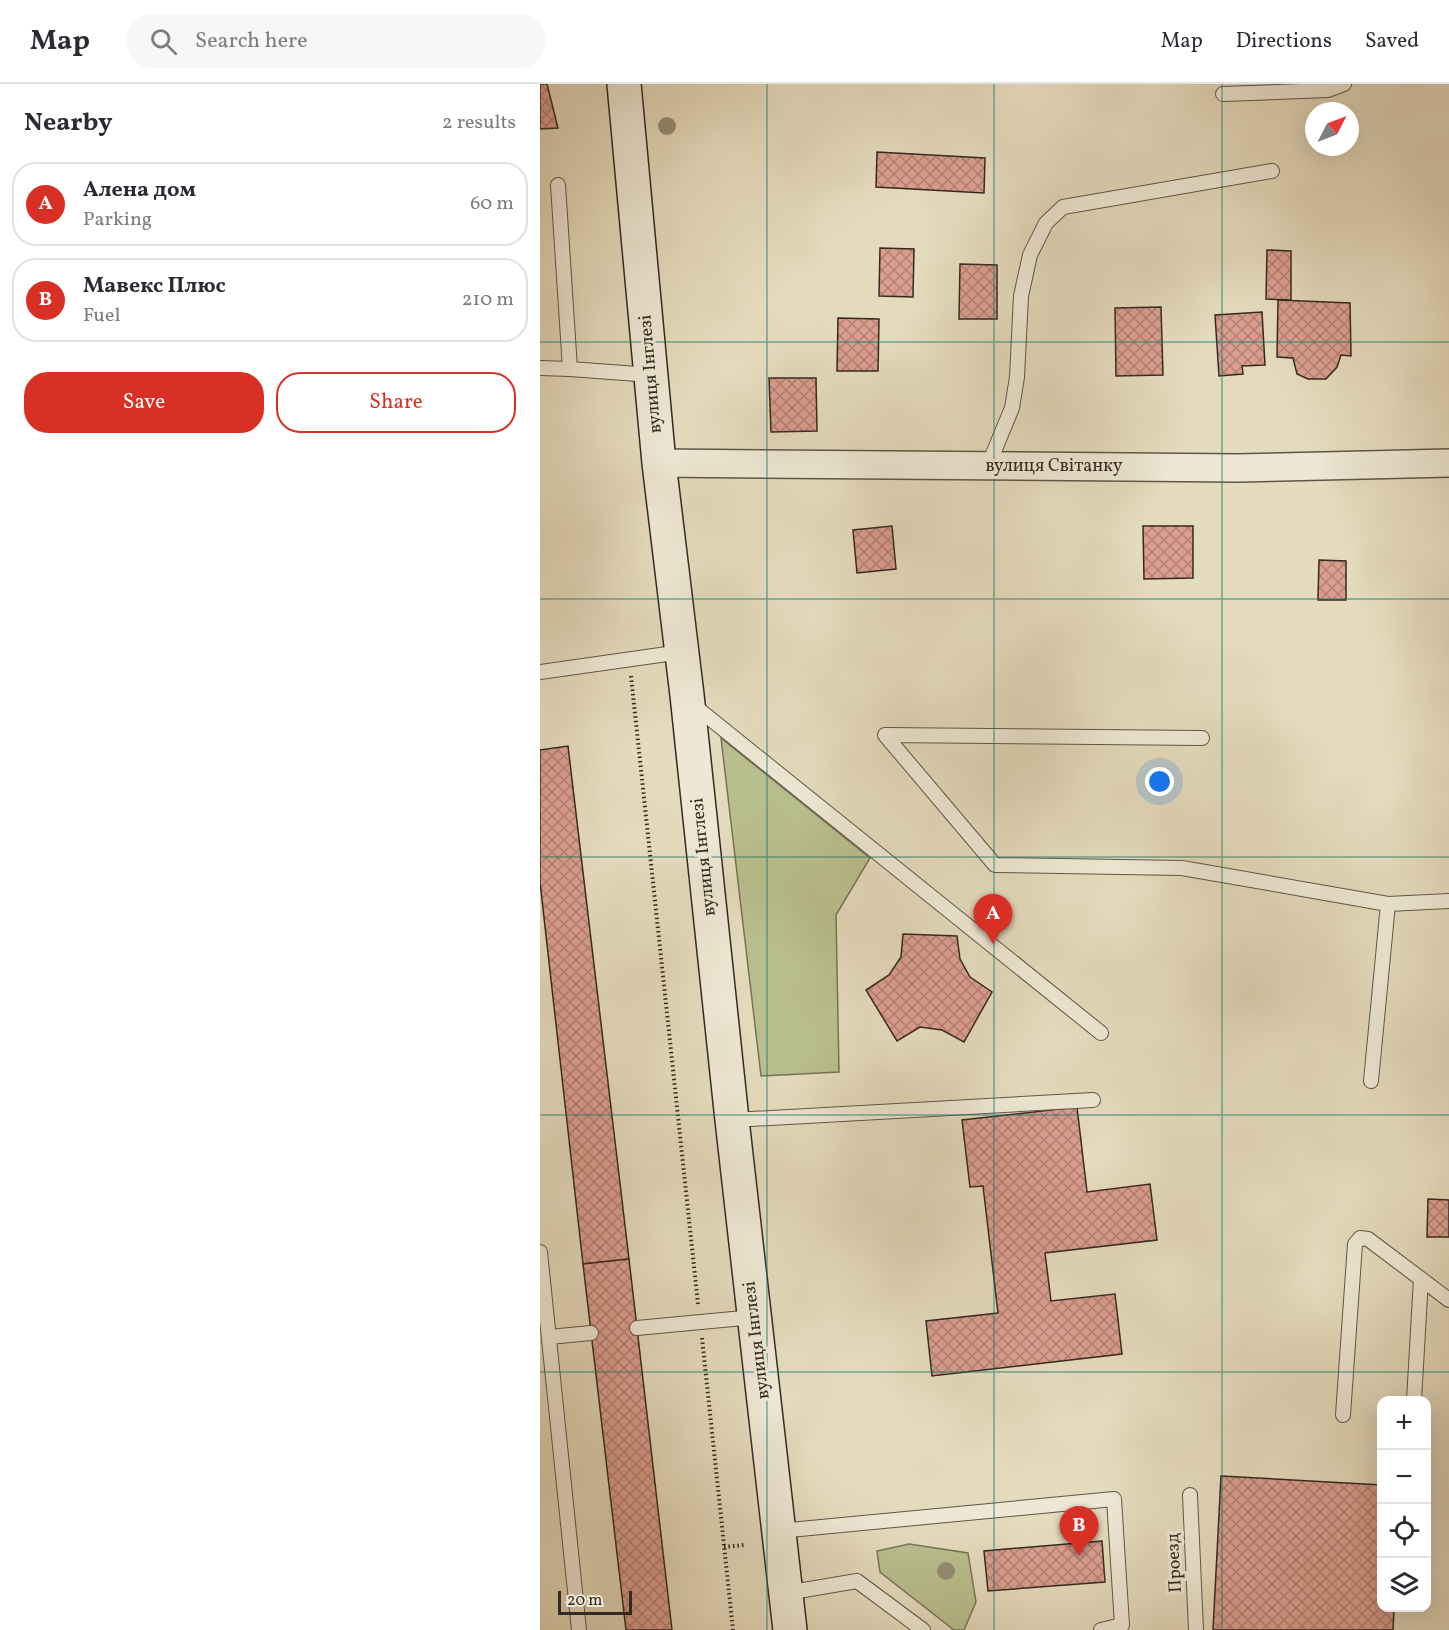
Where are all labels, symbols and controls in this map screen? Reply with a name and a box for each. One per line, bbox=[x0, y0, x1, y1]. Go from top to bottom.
search box bbox=[126, 14, 546, 68]
text: Map bbox=[30, 22, 90, 61]
icon: search bbox=[147, 25, 180, 58]
text: Search here bbox=[195, 26, 308, 57]
text: Map bbox=[1161, 27, 1203, 56]
text: Directions bbox=[1236, 27, 1332, 56]
text: Saved bbox=[1365, 27, 1419, 56]
north arrow bbox=[1305, 102, 1359, 156]
text: Nearby bbox=[24, 105, 113, 141]
text: 2 results bbox=[442, 109, 516, 137]
text: Алена дом bbox=[83, 175, 196, 206]
text: A bbox=[38, 190, 53, 218]
text: 60 m bbox=[470, 190, 514, 218]
text: Parking bbox=[83, 206, 152, 234]
text: Мавекс Плюс bbox=[83, 271, 226, 302]
text: B bbox=[39, 286, 52, 314]
text: 210 m bbox=[462, 286, 514, 314]
text: Fuel bbox=[83, 302, 120, 330]
street label: вулиця Інглезі bbox=[633, 314, 669, 434]
button: Save bbox=[24, 372, 264, 433]
button: Share bbox=[276, 372, 516, 433]
street label: вулиця Світанку bbox=[985, 454, 1123, 479]
your location bbox=[1145, 767, 1174, 796]
street label: вулиця Інглезі bbox=[685, 797, 723, 917]
pin: A bbox=[974, 894, 1012, 944]
street label: вулиця Інглезі bbox=[737, 1280, 777, 1400]
map controls bbox=[1377, 1396, 1431, 1612]
button: + bbox=[1377, 1396, 1431, 1450]
button: − bbox=[1377, 1450, 1431, 1504]
button: locate bbox=[1377, 1504, 1431, 1558]
pin: B bbox=[1060, 1506, 1098, 1556]
street label: Проезд bbox=[1161, 1533, 1189, 1593]
button: layers bbox=[1377, 1558, 1431, 1612]
scale bar bbox=[558, 1588, 632, 1616]
text: 20 m bbox=[567, 1590, 602, 1612]

